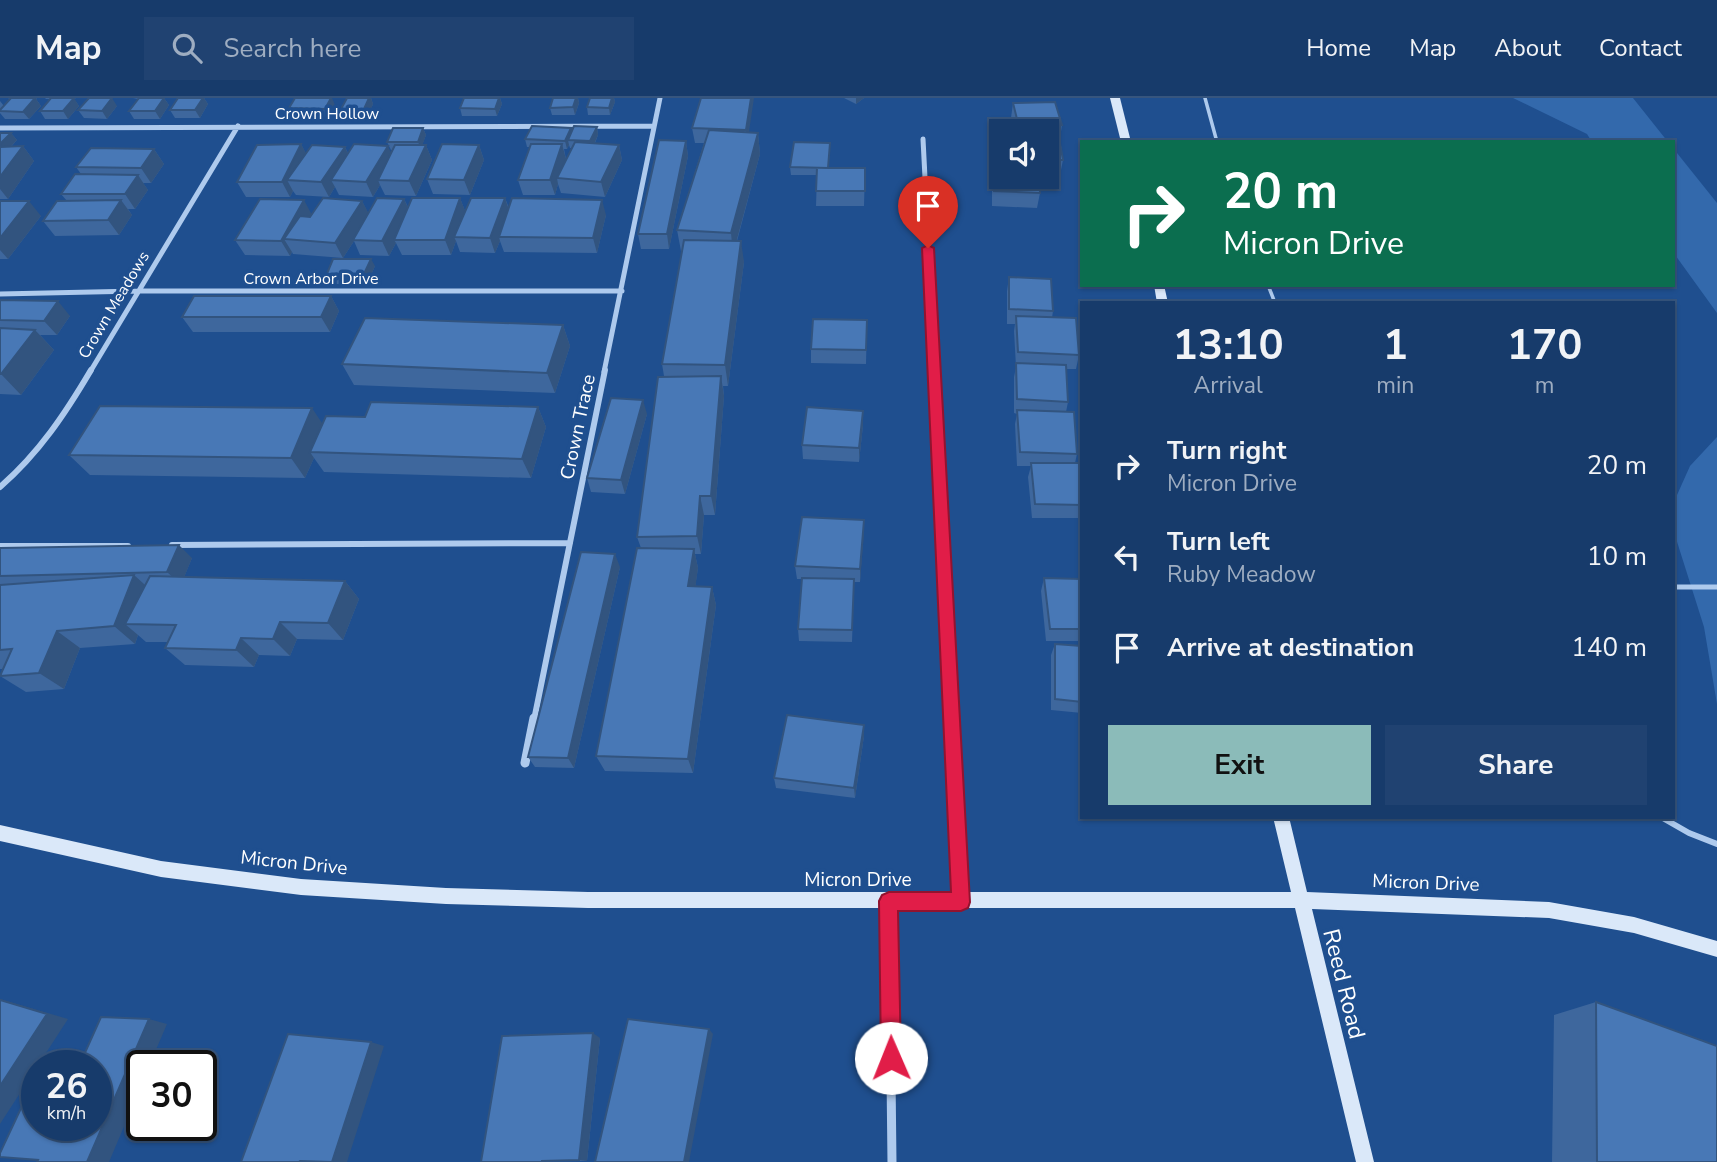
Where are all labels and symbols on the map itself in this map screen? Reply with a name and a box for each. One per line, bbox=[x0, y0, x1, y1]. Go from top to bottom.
street label: Crown Hollow bbox=[275, 103, 380, 125]
pin bbox=[898, 176, 958, 248]
street label: Crown Meadows bbox=[73, 247, 155, 363]
street label: Crown Arbor Drive bbox=[243, 268, 379, 290]
street label: Crown Trace bbox=[554, 372, 602, 482]
street label: Micron Drive bbox=[239, 844, 349, 882]
street label: Micron Drive bbox=[804, 867, 912, 893]
street label: Micron Drive bbox=[1372, 868, 1480, 898]
street label: Reed Road bbox=[1315, 926, 1373, 1042]
position arrow bbox=[854, 1021, 928, 1095]
speed limit sign: 30 bbox=[126, 1050, 217, 1141]

